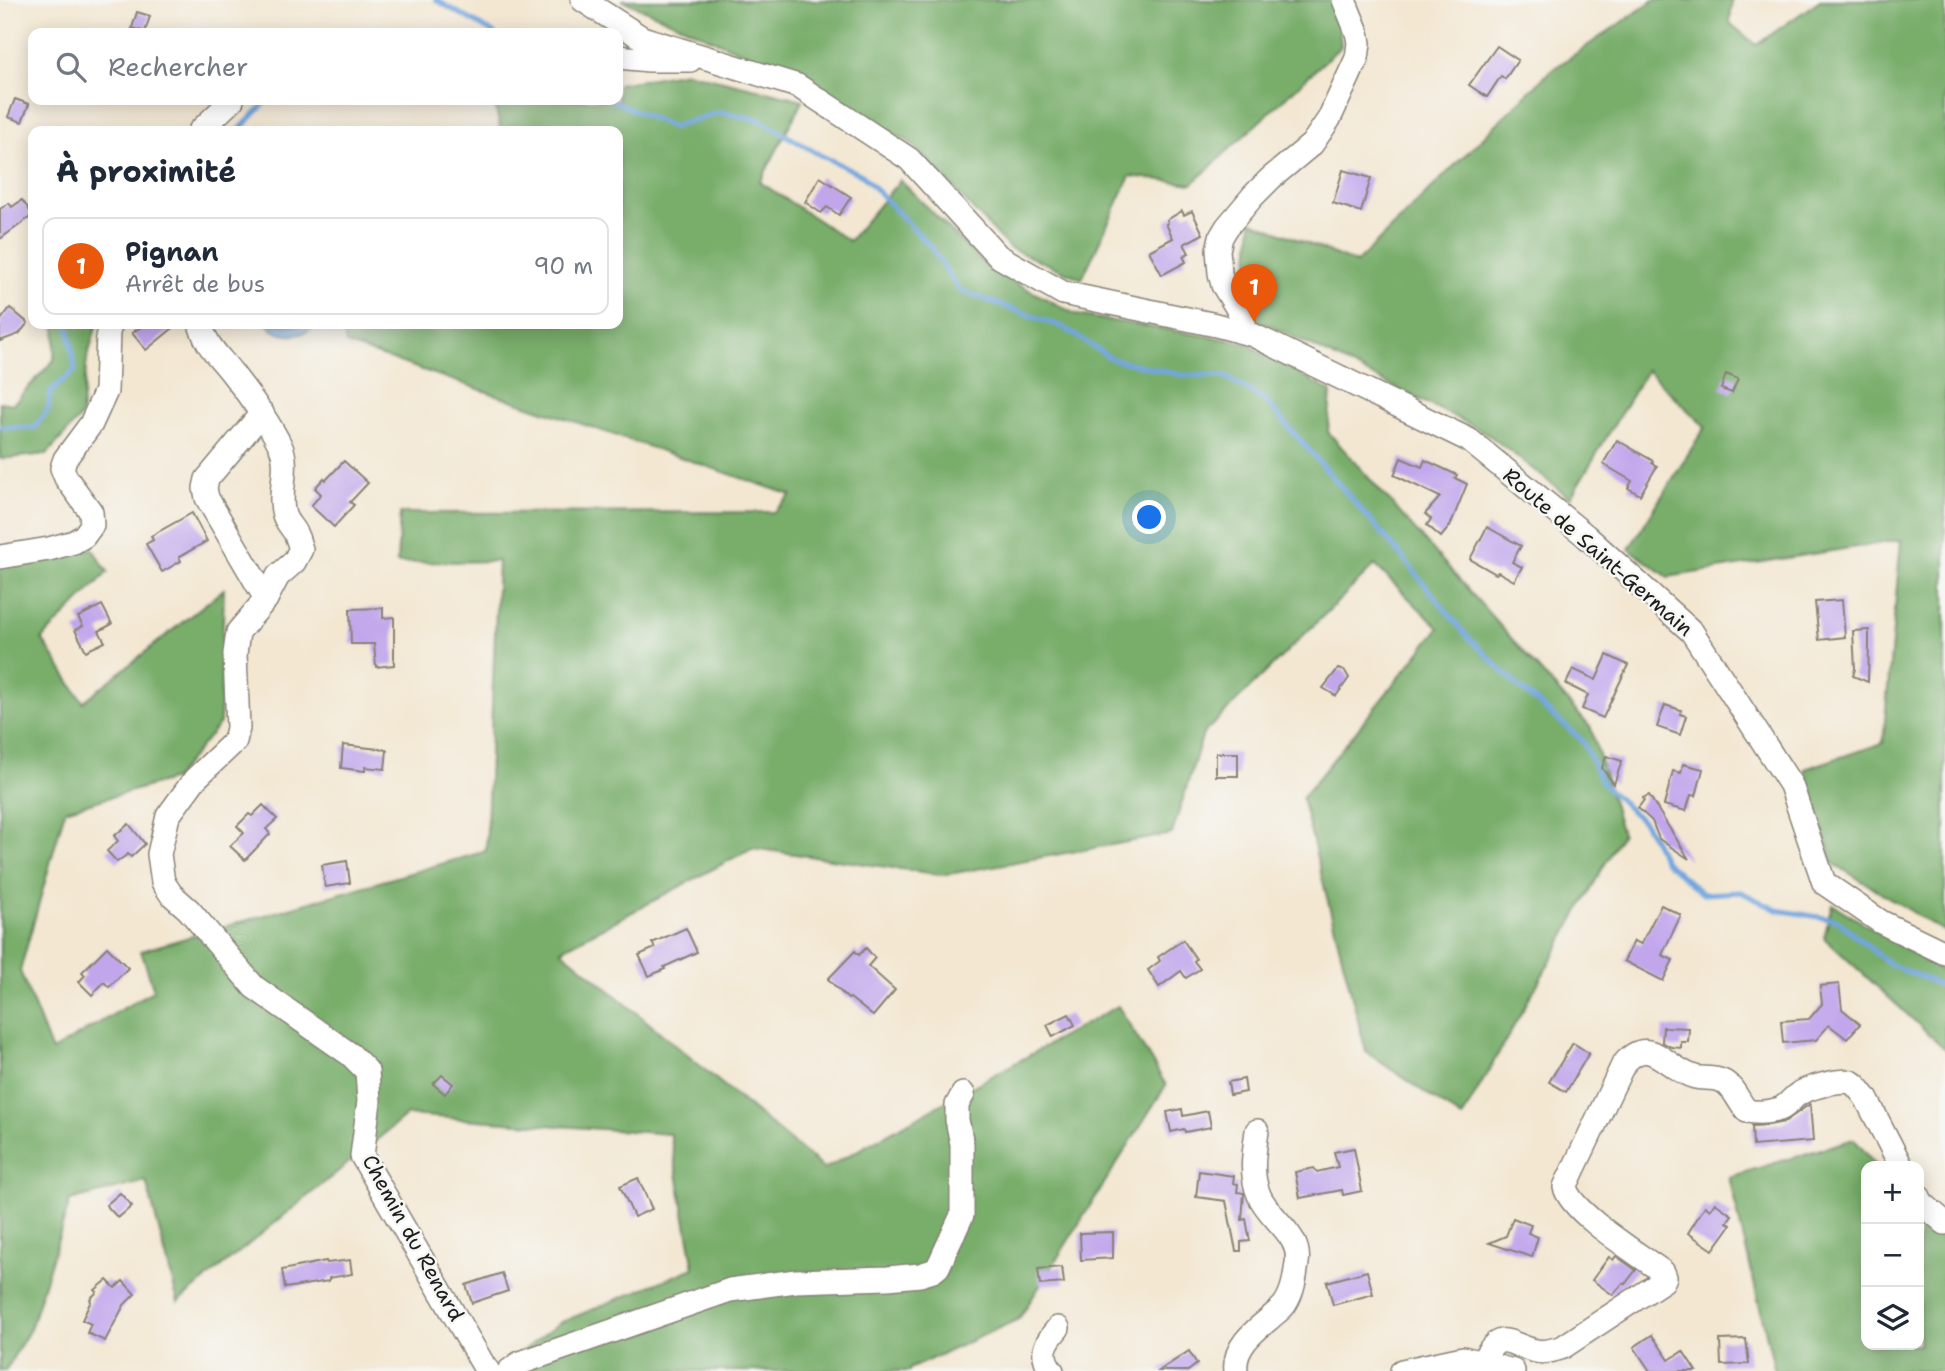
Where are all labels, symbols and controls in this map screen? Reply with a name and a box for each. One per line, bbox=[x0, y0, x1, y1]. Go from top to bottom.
search box bbox=[28, 28, 623, 105]
icon: search bbox=[52, 48, 90, 86]
text: Rechercher bbox=[108, 49, 248, 84]
text: À proximité bbox=[56, 151, 236, 192]
text: Pignan bbox=[125, 234, 218, 269]
text: 1 bbox=[76, 251, 86, 281]
text: 90 m bbox=[533, 251, 593, 281]
pin: 1 bbox=[1231, 264, 1277, 322]
text: Arrêt de bus bbox=[125, 269, 265, 299]
street label: Route de Saint-Germain bbox=[1497, 462, 1699, 643]
your location bbox=[1132, 500, 1166, 534]
street label: Chemin du Renard bbox=[356, 1150, 470, 1326]
map controls bbox=[1861, 1161, 1924, 1350]
button: + bbox=[1861, 1161, 1924, 1224]
button: − bbox=[1861, 1224, 1924, 1287]
button: layers bbox=[1861, 1287, 1924, 1350]

